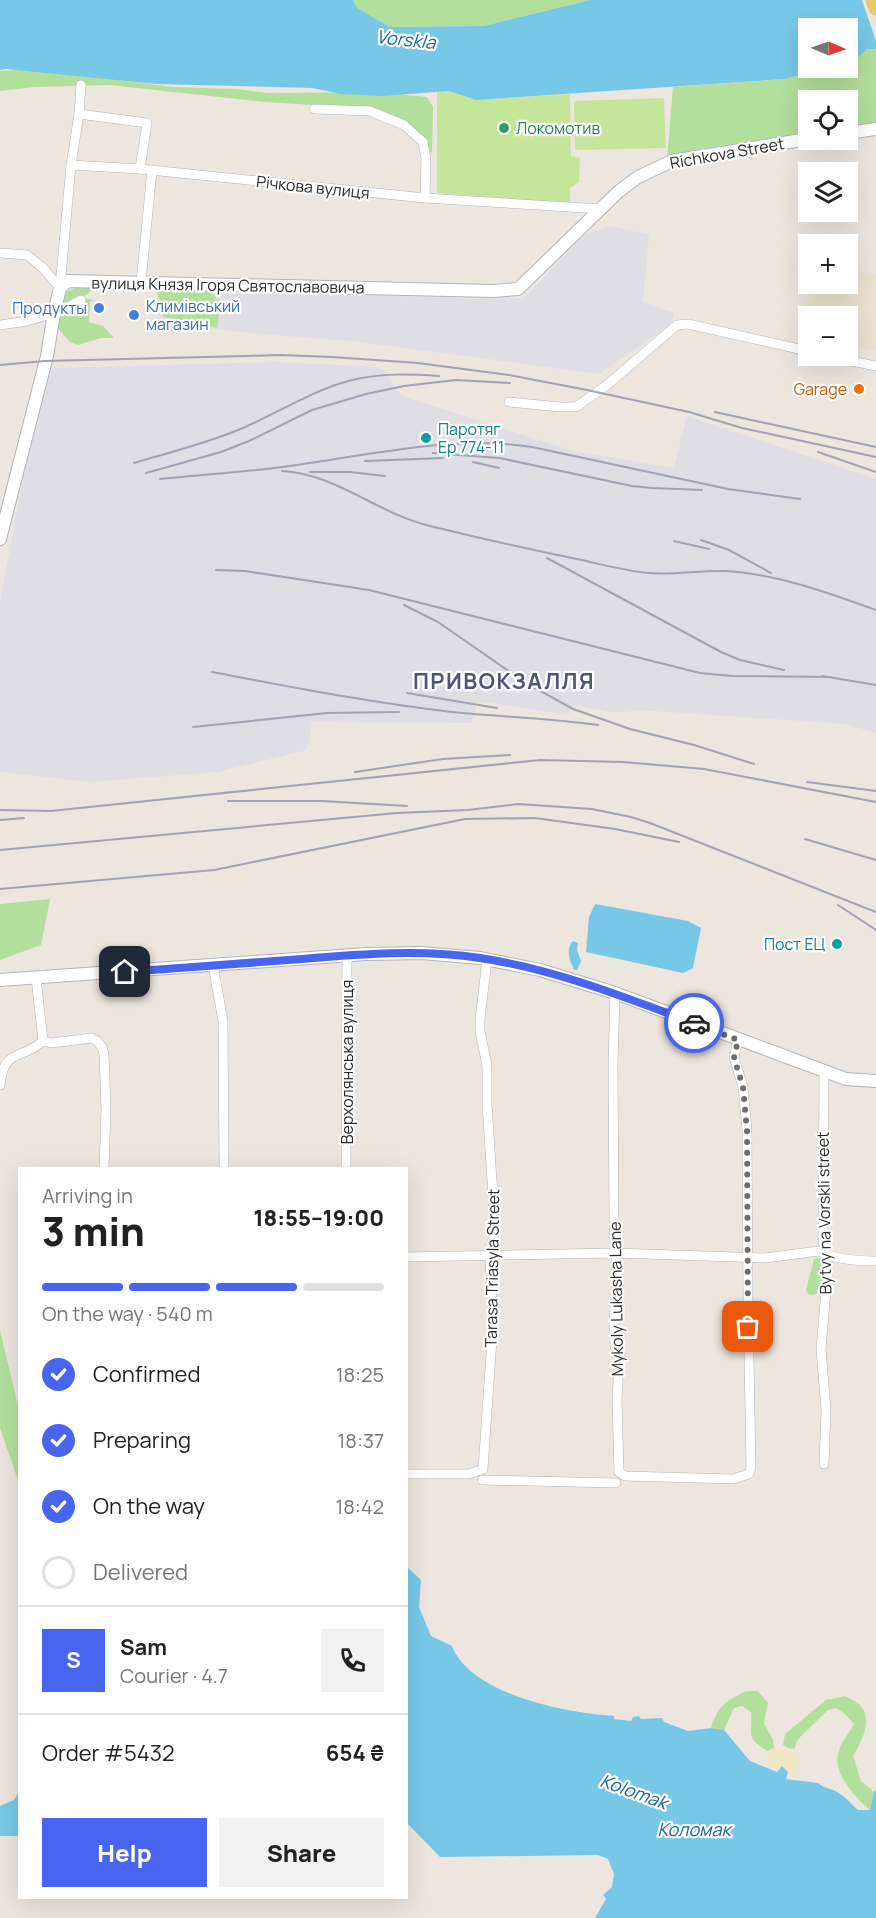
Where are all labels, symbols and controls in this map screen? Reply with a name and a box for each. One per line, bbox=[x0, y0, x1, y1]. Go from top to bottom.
north arrow bbox=[798, 18, 858, 78]
map controls bbox=[798, 18, 858, 366]
water label: Vorskla bbox=[375, 24, 438, 54]
button: locate bbox=[798, 90, 858, 150]
place label: Локомотив bbox=[516, 117, 600, 139]
marker: Локомотив bbox=[497, 121, 511, 135]
street label: Richkova Street bbox=[668, 132, 786, 174]
button: layers bbox=[798, 162, 858, 222]
street label: Річкова вулиця bbox=[255, 170, 371, 204]
button: + bbox=[798, 234, 858, 294]
street label: вулиця Князя Ігоря Святославовича bbox=[91, 272, 365, 298]
place label: Климівський магазин bbox=[146, 295, 240, 335]
place label: Продукты bbox=[12, 297, 87, 319]
marker: Продукты bbox=[92, 301, 106, 315]
button: − bbox=[798, 306, 858, 366]
marker: Климівський магазин bbox=[127, 308, 141, 322]
place label: Garage bbox=[794, 378, 847, 400]
marker: Garage bbox=[852, 382, 866, 396]
place label: Паротяг Ер 774-11 bbox=[438, 418, 504, 458]
marker: Паротяг Ер 774-11 bbox=[419, 431, 433, 445]
district label: ПРИВОКЗАЛЛЯ bbox=[413, 666, 595, 696]
place label: Пост ЕЦ bbox=[764, 933, 826, 955]
marker: Пост ЕЦ bbox=[830, 937, 844, 951]
pin bbox=[99, 946, 150, 997]
icon: home bbox=[108, 955, 141, 988]
street label: Верхолянська вулиця bbox=[336, 980, 358, 1144]
courier bbox=[664, 993, 724, 1053]
icon: car bbox=[678, 1007, 711, 1040]
street label: Bytvy na Vorskli street bbox=[812, 1131, 836, 1295]
text: Arriving in bbox=[42, 1182, 133, 1209]
street label: Tarasa Triasyla Street bbox=[480, 1189, 504, 1347]
text: 18:55–19:00 bbox=[253, 1203, 384, 1233]
text: 3 min bbox=[42, 1204, 145, 1258]
street label: Mykoly Lukasha Lane bbox=[604, 1221, 628, 1377]
text: On the way · 540 m bbox=[42, 1300, 213, 1327]
pin bbox=[722, 1301, 773, 1352]
icon: bag bbox=[731, 1310, 764, 1343]
icon: check bbox=[42, 1358, 75, 1391]
text: Confirmed bbox=[93, 1359, 201, 1389]
text: 18:25 bbox=[336, 1361, 384, 1388]
icon: check bbox=[42, 1424, 75, 1457]
text: Preparing bbox=[93, 1425, 191, 1455]
text: 18:37 bbox=[338, 1427, 384, 1454]
icon: check bbox=[42, 1490, 75, 1523]
text: On the way bbox=[93, 1491, 205, 1521]
text: 18:42 bbox=[335, 1493, 384, 1520]
text: Delivered bbox=[93, 1557, 188, 1587]
button: phone bbox=[321, 1629, 384, 1692]
text: Sam bbox=[120, 1632, 167, 1662]
text: S bbox=[66, 1645, 81, 1675]
text: Courier · 4.7 bbox=[120, 1662, 228, 1689]
text: Order #5432 bbox=[42, 1738, 174, 1768]
text: 654 ₴ bbox=[326, 1738, 384, 1768]
water label: Kolomak bbox=[597, 1768, 674, 1815]
water label: Коломак bbox=[658, 1817, 734, 1841]
button: Help bbox=[42, 1818, 207, 1887]
button: Share bbox=[219, 1818, 384, 1887]

